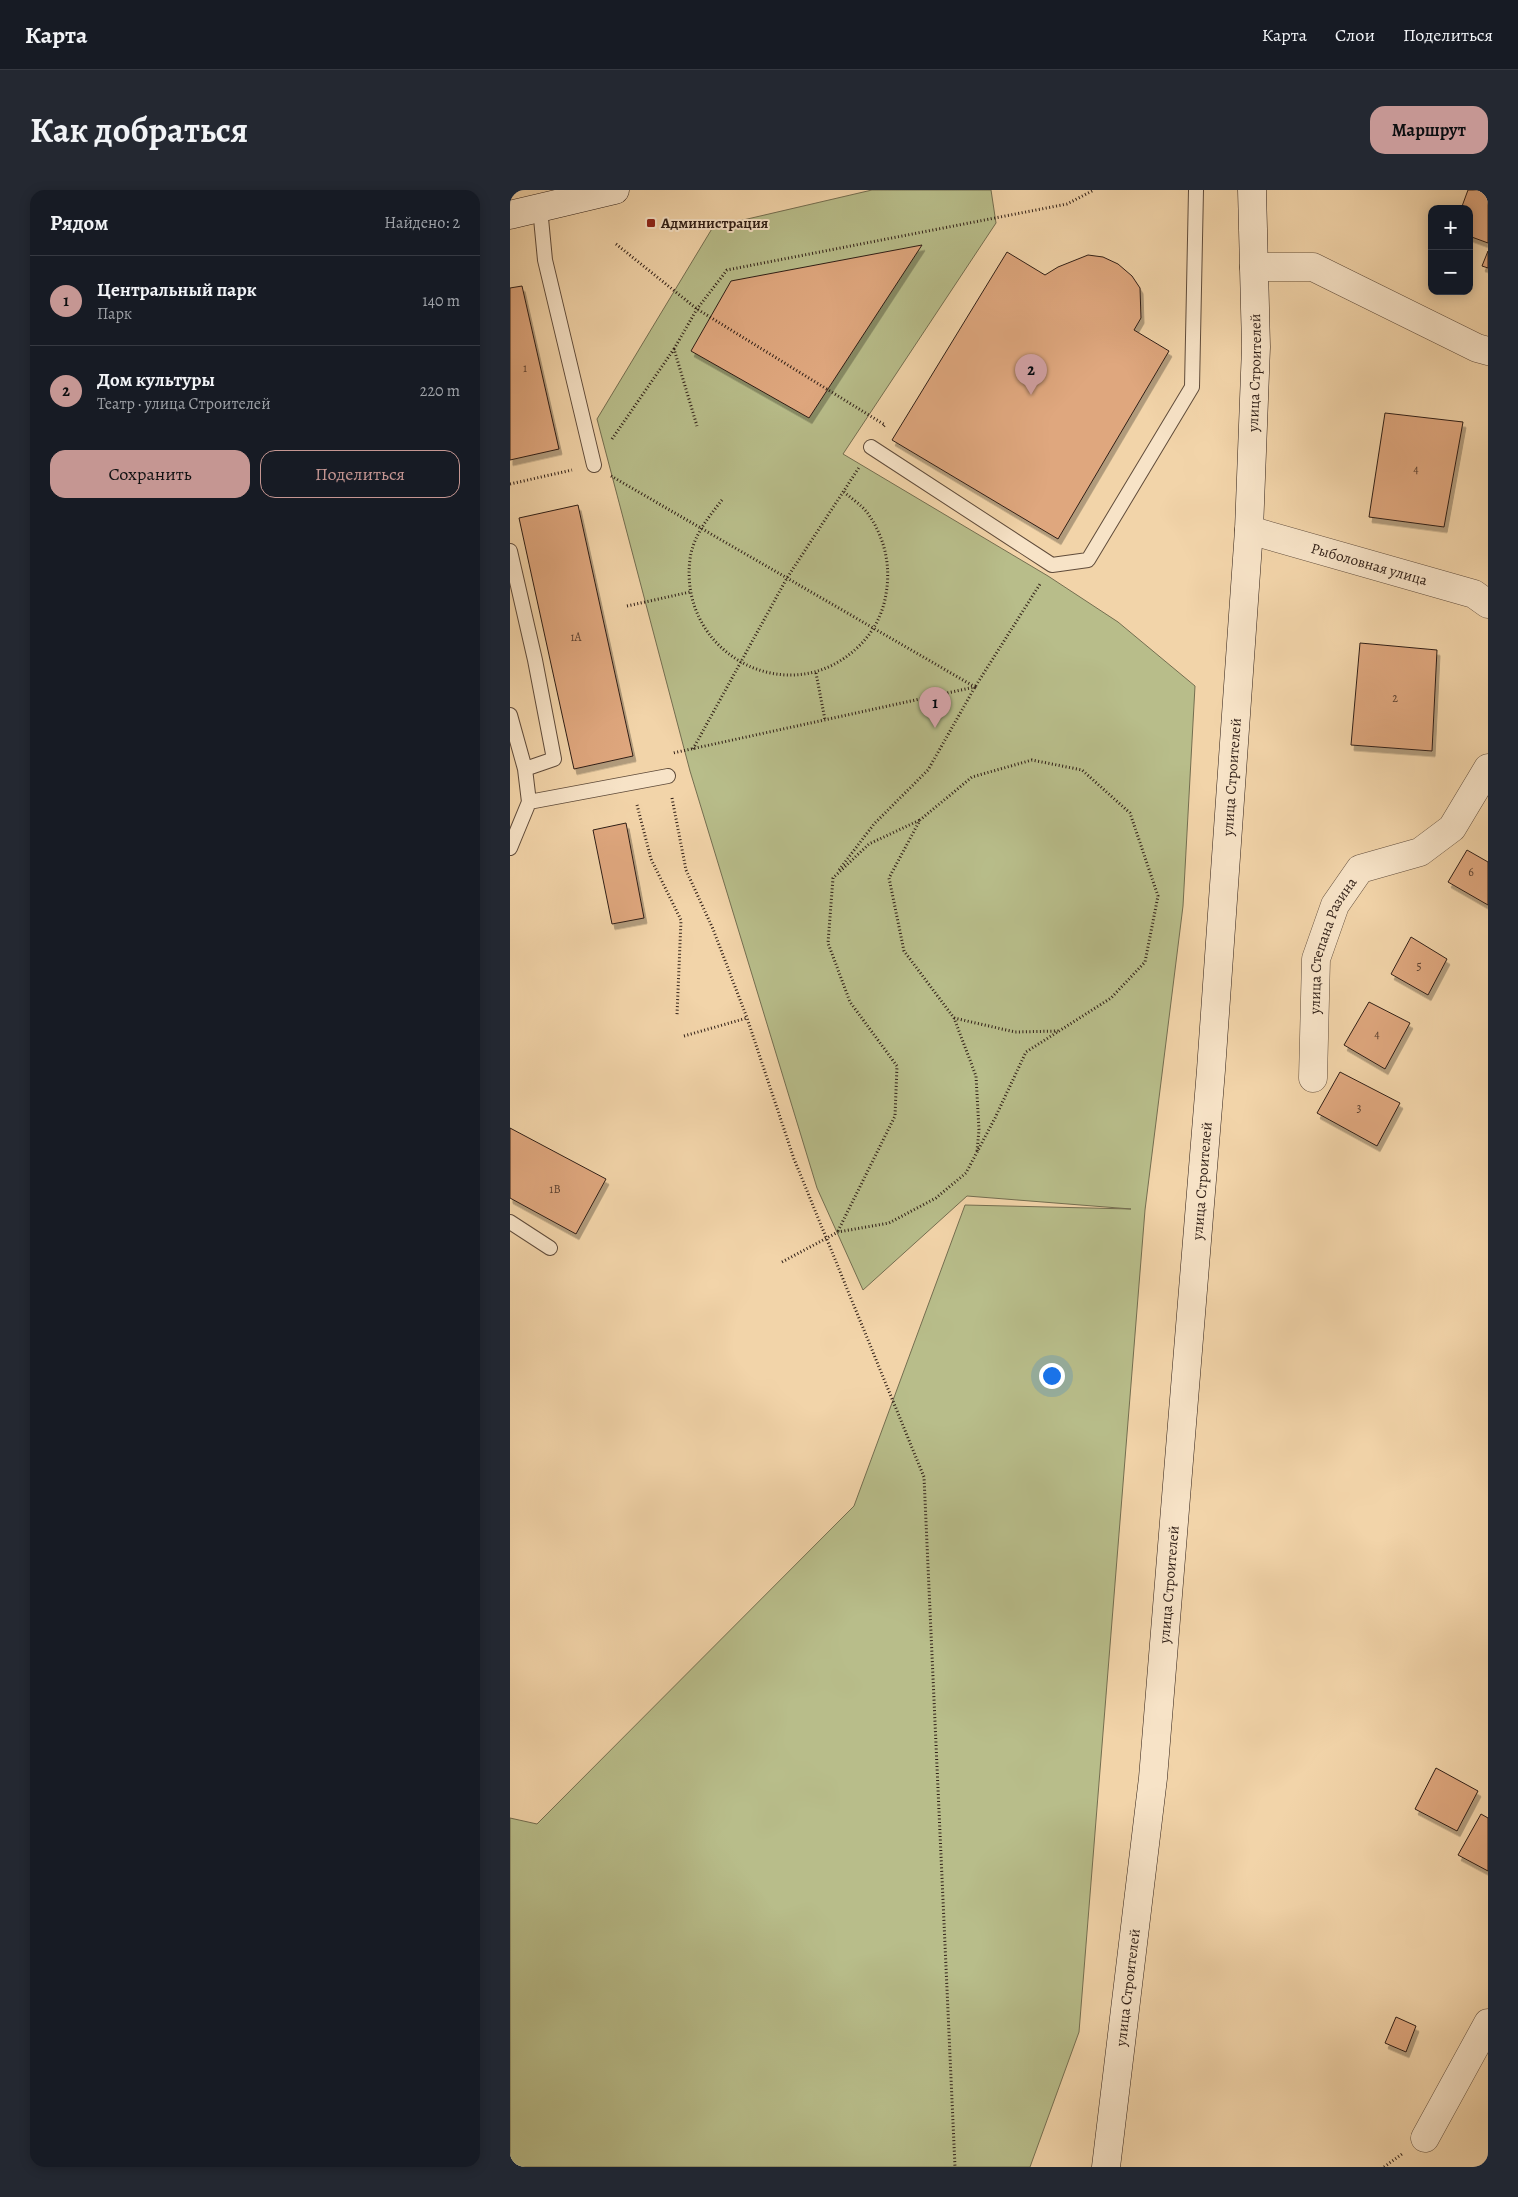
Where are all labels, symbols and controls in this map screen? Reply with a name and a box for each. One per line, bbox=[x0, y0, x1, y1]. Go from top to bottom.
text: Карта bbox=[25, 19, 87, 51]
text: Карта bbox=[1262, 23, 1307, 47]
text: Слои bbox=[1335, 23, 1375, 47]
text: Поделиться bbox=[1403, 23, 1493, 47]
text: Как добраться bbox=[30, 106, 248, 154]
button: Маршрут bbox=[1370, 106, 1488, 154]
map controls bbox=[1428, 205, 1473, 295]
button: + bbox=[1428, 205, 1473, 250]
text: Рядом bbox=[50, 209, 108, 237]
text: Найдено: 2 bbox=[384, 212, 460, 234]
place label: Администрация bbox=[660, 213, 769, 233]
marker: Администрация bbox=[645, 217, 657, 229]
button: − bbox=[1428, 250, 1473, 295]
text: Центральный парк bbox=[97, 277, 257, 303]
text: 1 bbox=[63, 290, 69, 312]
text: 140 m bbox=[422, 290, 460, 312]
text: Парк bbox=[97, 303, 132, 325]
street label: улица Строителей bbox=[1243, 313, 1266, 433]
pin: 2 bbox=[1015, 354, 1047, 395]
house number: 1 bbox=[523, 360, 527, 376]
text: Дом культуры bbox=[97, 367, 215, 393]
text: 2 bbox=[62, 380, 70, 402]
text: 220 m bbox=[420, 380, 460, 402]
text: Театр · улица Строителей bbox=[97, 393, 271, 415]
button: Сохранить bbox=[50, 450, 250, 498]
button: Поделиться bbox=[260, 450, 460, 498]
house number: 4 bbox=[1413, 461, 1419, 477]
street label: Рыболовная улица bbox=[1309, 538, 1430, 590]
house number: 1А bbox=[570, 629, 583, 645]
pin: 1 bbox=[919, 687, 951, 728]
house number: 2 bbox=[1392, 690, 1398, 706]
street label: улица Строителей bbox=[1217, 717, 1246, 838]
house number: 6 bbox=[1468, 864, 1474, 880]
street label: улица Степана Разина bbox=[1305, 873, 1361, 1015]
house number: 5 bbox=[1416, 958, 1422, 974]
house number: 4 bbox=[1374, 1026, 1380, 1042]
house number: 3 bbox=[1357, 1100, 1362, 1116]
street label: улица Строителей bbox=[1187, 1121, 1217, 1242]
house number: 1В bbox=[549, 1181, 561, 1197]
your location bbox=[1039, 1363, 1065, 1389]
street label: улица Строителей bbox=[1154, 1525, 1184, 1645]
street label: улица Строителей bbox=[1111, 1927, 1145, 2048]

